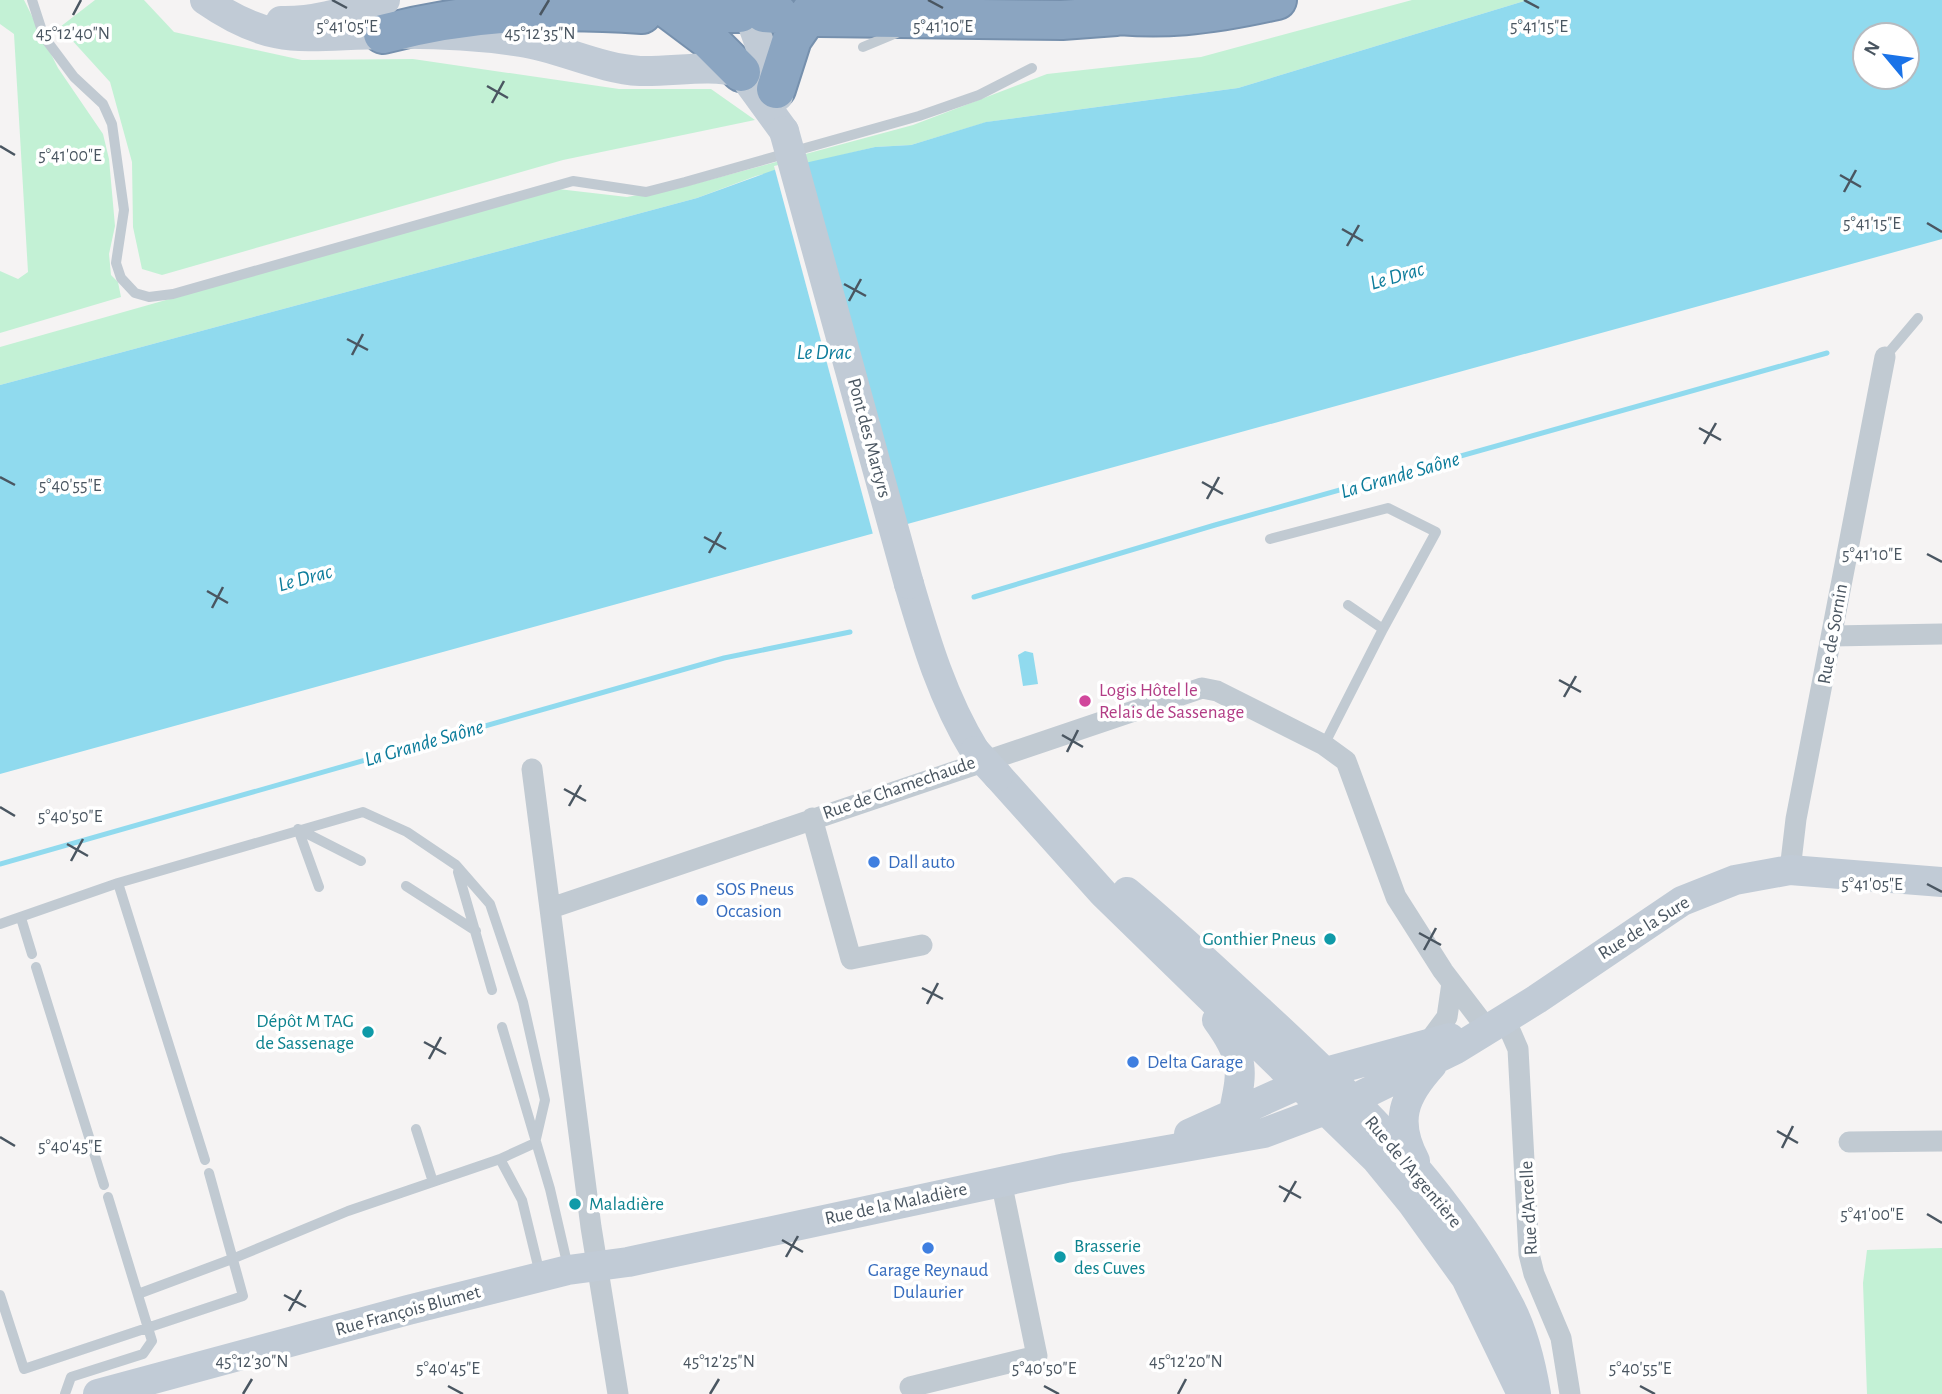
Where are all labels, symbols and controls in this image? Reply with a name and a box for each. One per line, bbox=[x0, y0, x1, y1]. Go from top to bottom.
text: 5°41'05"E bbox=[316, 18, 378, 36]
text: 5°41'10"E bbox=[913, 18, 973, 36]
text: 5°41'15"E bbox=[1510, 18, 1568, 36]
north arrow bbox=[1851, 21, 1921, 91]
text: 45°12'40"N bbox=[36, 25, 110, 43]
text: 45°12'35"N bbox=[504, 25, 576, 43]
text: N bbox=[1861, 38, 1884, 59]
text: 5°41'00"E bbox=[38, 147, 102, 165]
text: 5°41'15"E bbox=[1843, 215, 1901, 233]
water label: Le Drac bbox=[1368, 258, 1427, 294]
water label: Le Drac bbox=[796, 342, 853, 363]
street label: Pont des Martyrs bbox=[844, 376, 894, 500]
water label: La Grande Saône bbox=[1338, 448, 1462, 502]
text: 5°40'55"E bbox=[39, 477, 102, 495]
text: 5°41'10"E bbox=[1842, 546, 1902, 564]
water label: Le Drac bbox=[276, 560, 335, 595]
street label: Rue de Sornin bbox=[1815, 582, 1851, 686]
place label: Logis Hôtel le Relais de Sassenage bbox=[1099, 681, 1244, 722]
marker: Logis Hôtel le Relais de Sassenage bbox=[1077, 693, 1093, 709]
water label: La Grande Saône bbox=[362, 716, 486, 770]
street label: Rue de Chamechaude bbox=[820, 753, 978, 823]
text: 5°40'50"E bbox=[38, 808, 103, 826]
place label: Dall auto bbox=[888, 853, 955, 872]
marker: Dall auto bbox=[866, 854, 882, 870]
text: 5°41'05"E bbox=[1841, 876, 1903, 894]
place label: SOS Pneus Occasion bbox=[716, 880, 794, 921]
marker: SOS Pneus Occasion bbox=[694, 892, 710, 908]
street label: Rue de la Sure bbox=[1595, 893, 1693, 963]
place label: Gonthier Pneus bbox=[1203, 930, 1316, 949]
marker: Gonthier Pneus bbox=[1322, 931, 1338, 947]
place label: Dépôt M TAG de Sassenage bbox=[255, 1012, 354, 1053]
marker: Dépôt M TAG de Sassenage bbox=[360, 1024, 376, 1040]
place label: Delta Garage bbox=[1147, 1053, 1243, 1072]
marker: Delta Garage bbox=[1125, 1054, 1141, 1070]
street label: Rue de l'Argentière bbox=[1361, 1113, 1465, 1231]
text: 5°40'45"E bbox=[38, 1138, 102, 1156]
street label: Rue d'Arcelle bbox=[1517, 1160, 1541, 1256]
street label: Rue de la Maladière bbox=[823, 1180, 969, 1228]
place label: Maladière bbox=[589, 1195, 664, 1214]
marker: Maladière bbox=[567, 1196, 583, 1212]
text: 5°41'00"E bbox=[1840, 1206, 1904, 1224]
place label: Brasserie des Cuves bbox=[1074, 1237, 1145, 1278]
marker: Garage Reynaud Dulaurier bbox=[920, 1240, 936, 1256]
marker: Brasserie des Cuves bbox=[1052, 1249, 1068, 1265]
place label: Garage Reynaud Dulaurier bbox=[868, 1261, 988, 1302]
street label: Rue François Blumet bbox=[333, 1282, 483, 1340]
text: 45°12'30"N bbox=[215, 1353, 289, 1371]
text: 45°12'25"N bbox=[683, 1353, 755, 1371]
text: 45°12'20"N bbox=[1149, 1353, 1223, 1371]
text: 5°40'45"E bbox=[416, 1360, 480, 1378]
text: 5°40'50"E bbox=[1012, 1360, 1077, 1378]
text: 5°40'55"E bbox=[1609, 1360, 1672, 1378]

